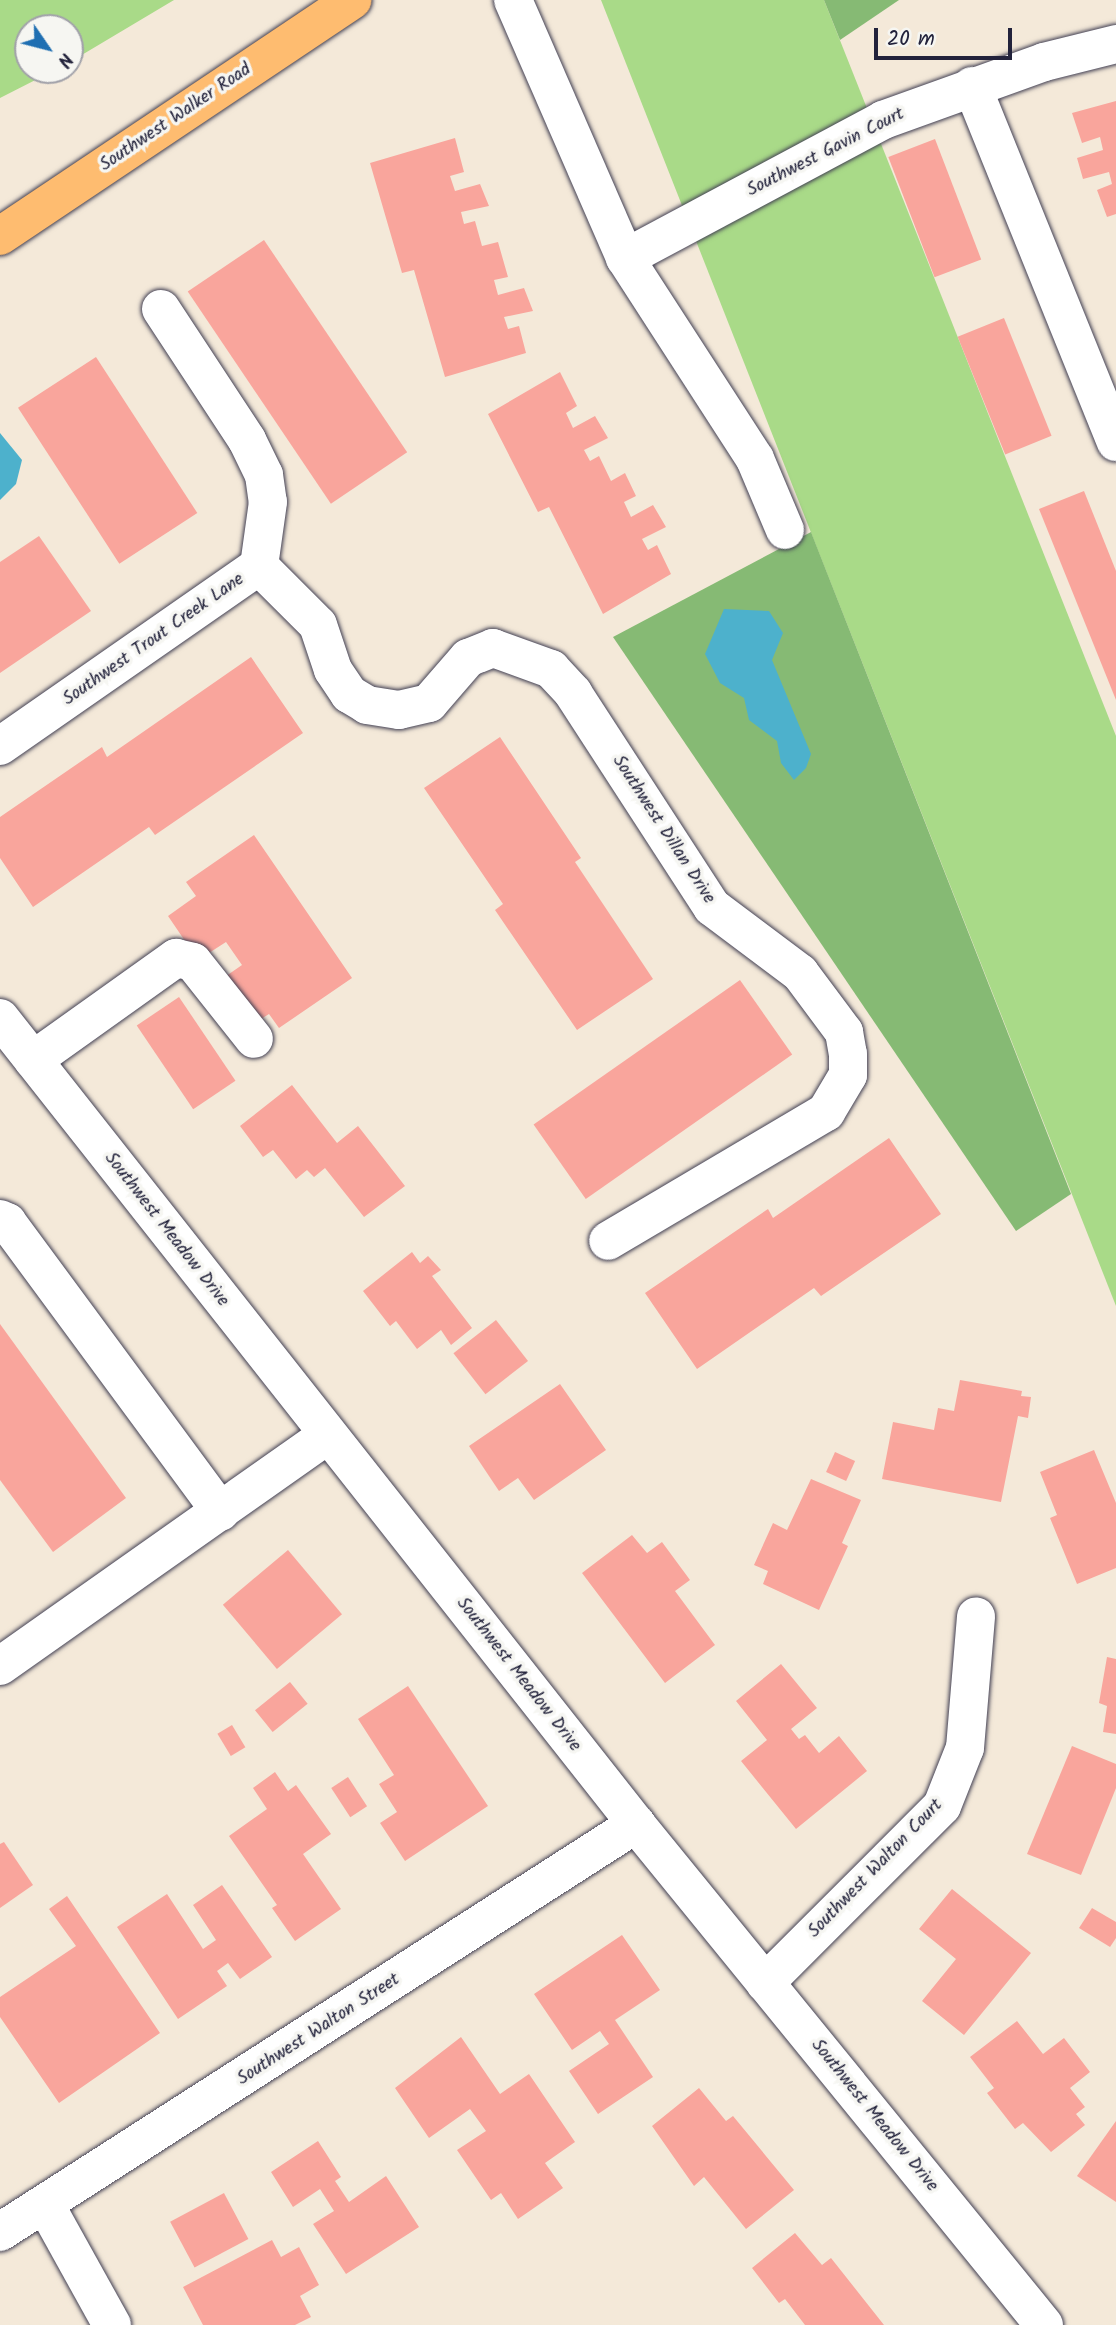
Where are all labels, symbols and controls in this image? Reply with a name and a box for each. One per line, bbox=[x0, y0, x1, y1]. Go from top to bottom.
north arrow bbox=[14, 14, 84, 84]
scale bar bbox=[878, 14, 1016, 58]
text: 20 m bbox=[887, 23, 935, 56]
text: N bbox=[49, 46, 80, 73]
street label: Southwest Walker Road bbox=[96, 59, 256, 177]
street label: Southwest Gavin Court bbox=[744, 104, 908, 202]
street label: Southwest Trout Creek Lane bbox=[59, 569, 249, 711]
street label: Southwest Dillan Drive bbox=[607, 752, 719, 908]
street label: Southwest Meadow Drive bbox=[99, 1149, 233, 1311]
street label: Southwest Meadow Drive bbox=[451, 1594, 585, 1756]
street label: Southwest Walton Court bbox=[804, 1795, 948, 1943]
street label: Southwest Walton Street bbox=[234, 1969, 404, 2091]
street label: Southwest Meadow Drive bbox=[806, 2035, 942, 2197]

